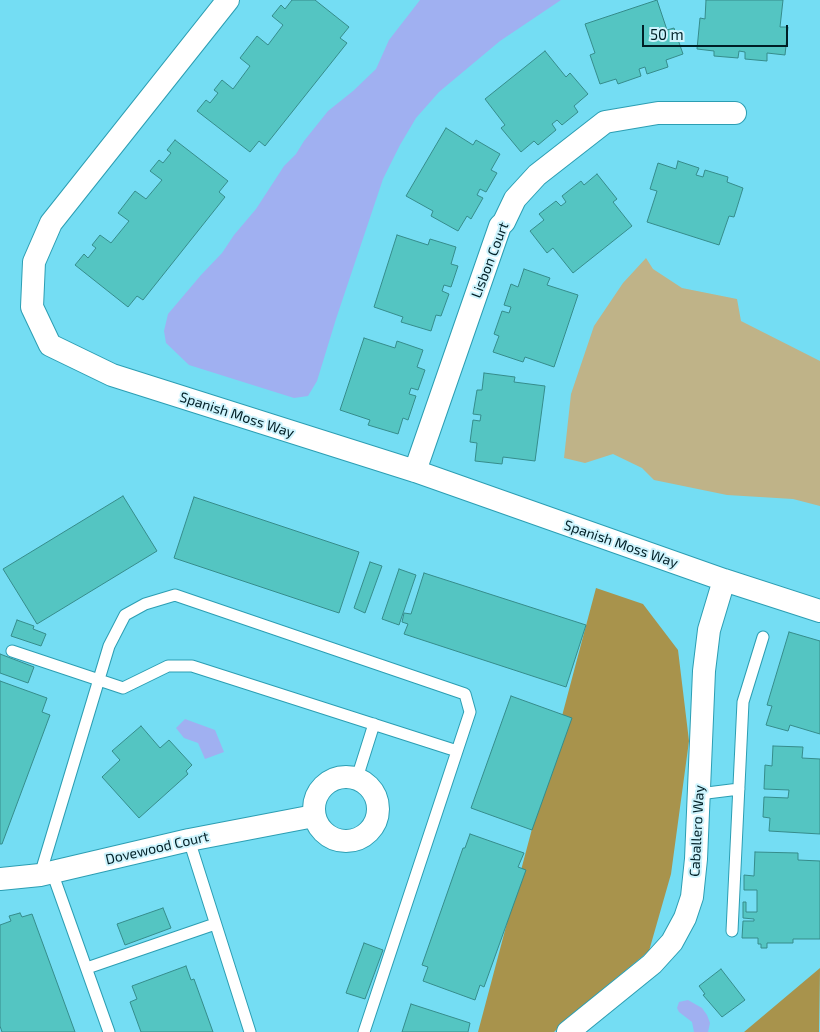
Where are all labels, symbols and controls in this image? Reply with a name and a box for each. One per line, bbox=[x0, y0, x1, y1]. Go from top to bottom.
scale bar bbox=[645, 15, 791, 47]
text: 50 m bbox=[650, 25, 684, 43]
street label: Lisbon Court bbox=[468, 220, 512, 300]
street label: Spanish Moss Way bbox=[178, 389, 296, 441]
street label: Spanish Moss Way bbox=[562, 517, 680, 571]
street label: Caballero Way bbox=[686, 785, 708, 877]
street label: Dovewood Court bbox=[104, 828, 210, 868]

